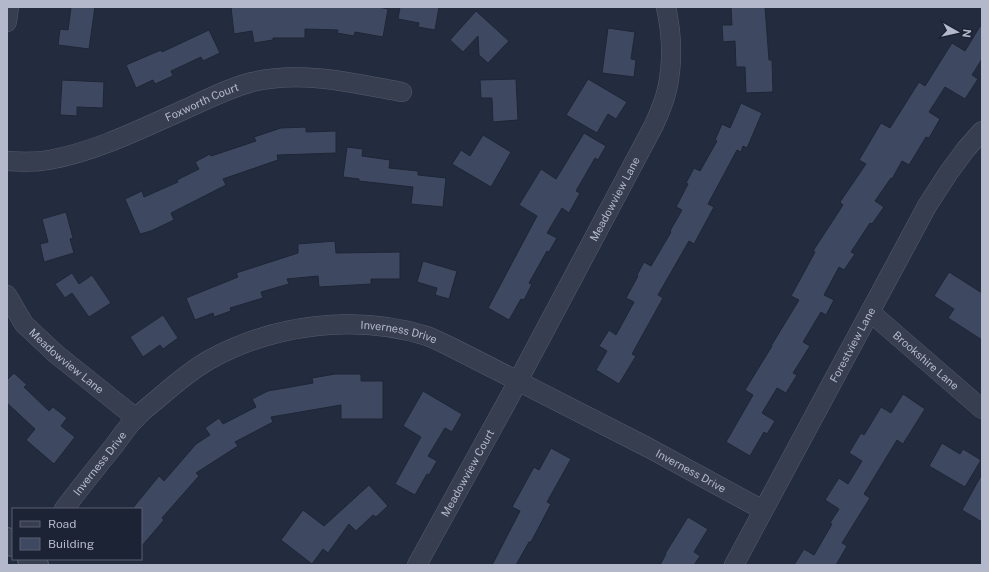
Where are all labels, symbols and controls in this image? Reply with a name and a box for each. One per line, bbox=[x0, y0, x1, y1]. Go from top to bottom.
north arrow bbox=[937, 12, 977, 52]
text: N bbox=[960, 28, 973, 38]
street label: Foxworth Court bbox=[163, 81, 240, 124]
street label: Meadowview Lane bbox=[587, 155, 642, 243]
street label: Forestview Lane bbox=[827, 305, 877, 384]
street label: Inverness Drive bbox=[360, 319, 439, 346]
street label: Meadowview Lane bbox=[27, 326, 106, 396]
street label: Brookshire Lane bbox=[891, 329, 961, 392]
street label: Meadowview Court bbox=[439, 427, 496, 519]
street label: Inverness Drive bbox=[71, 429, 128, 498]
street label: Inverness Drive bbox=[654, 447, 728, 495]
legend bbox=[12, 508, 142, 560]
text: Road bbox=[48, 517, 76, 531]
text: Building bbox=[48, 537, 94, 551]

